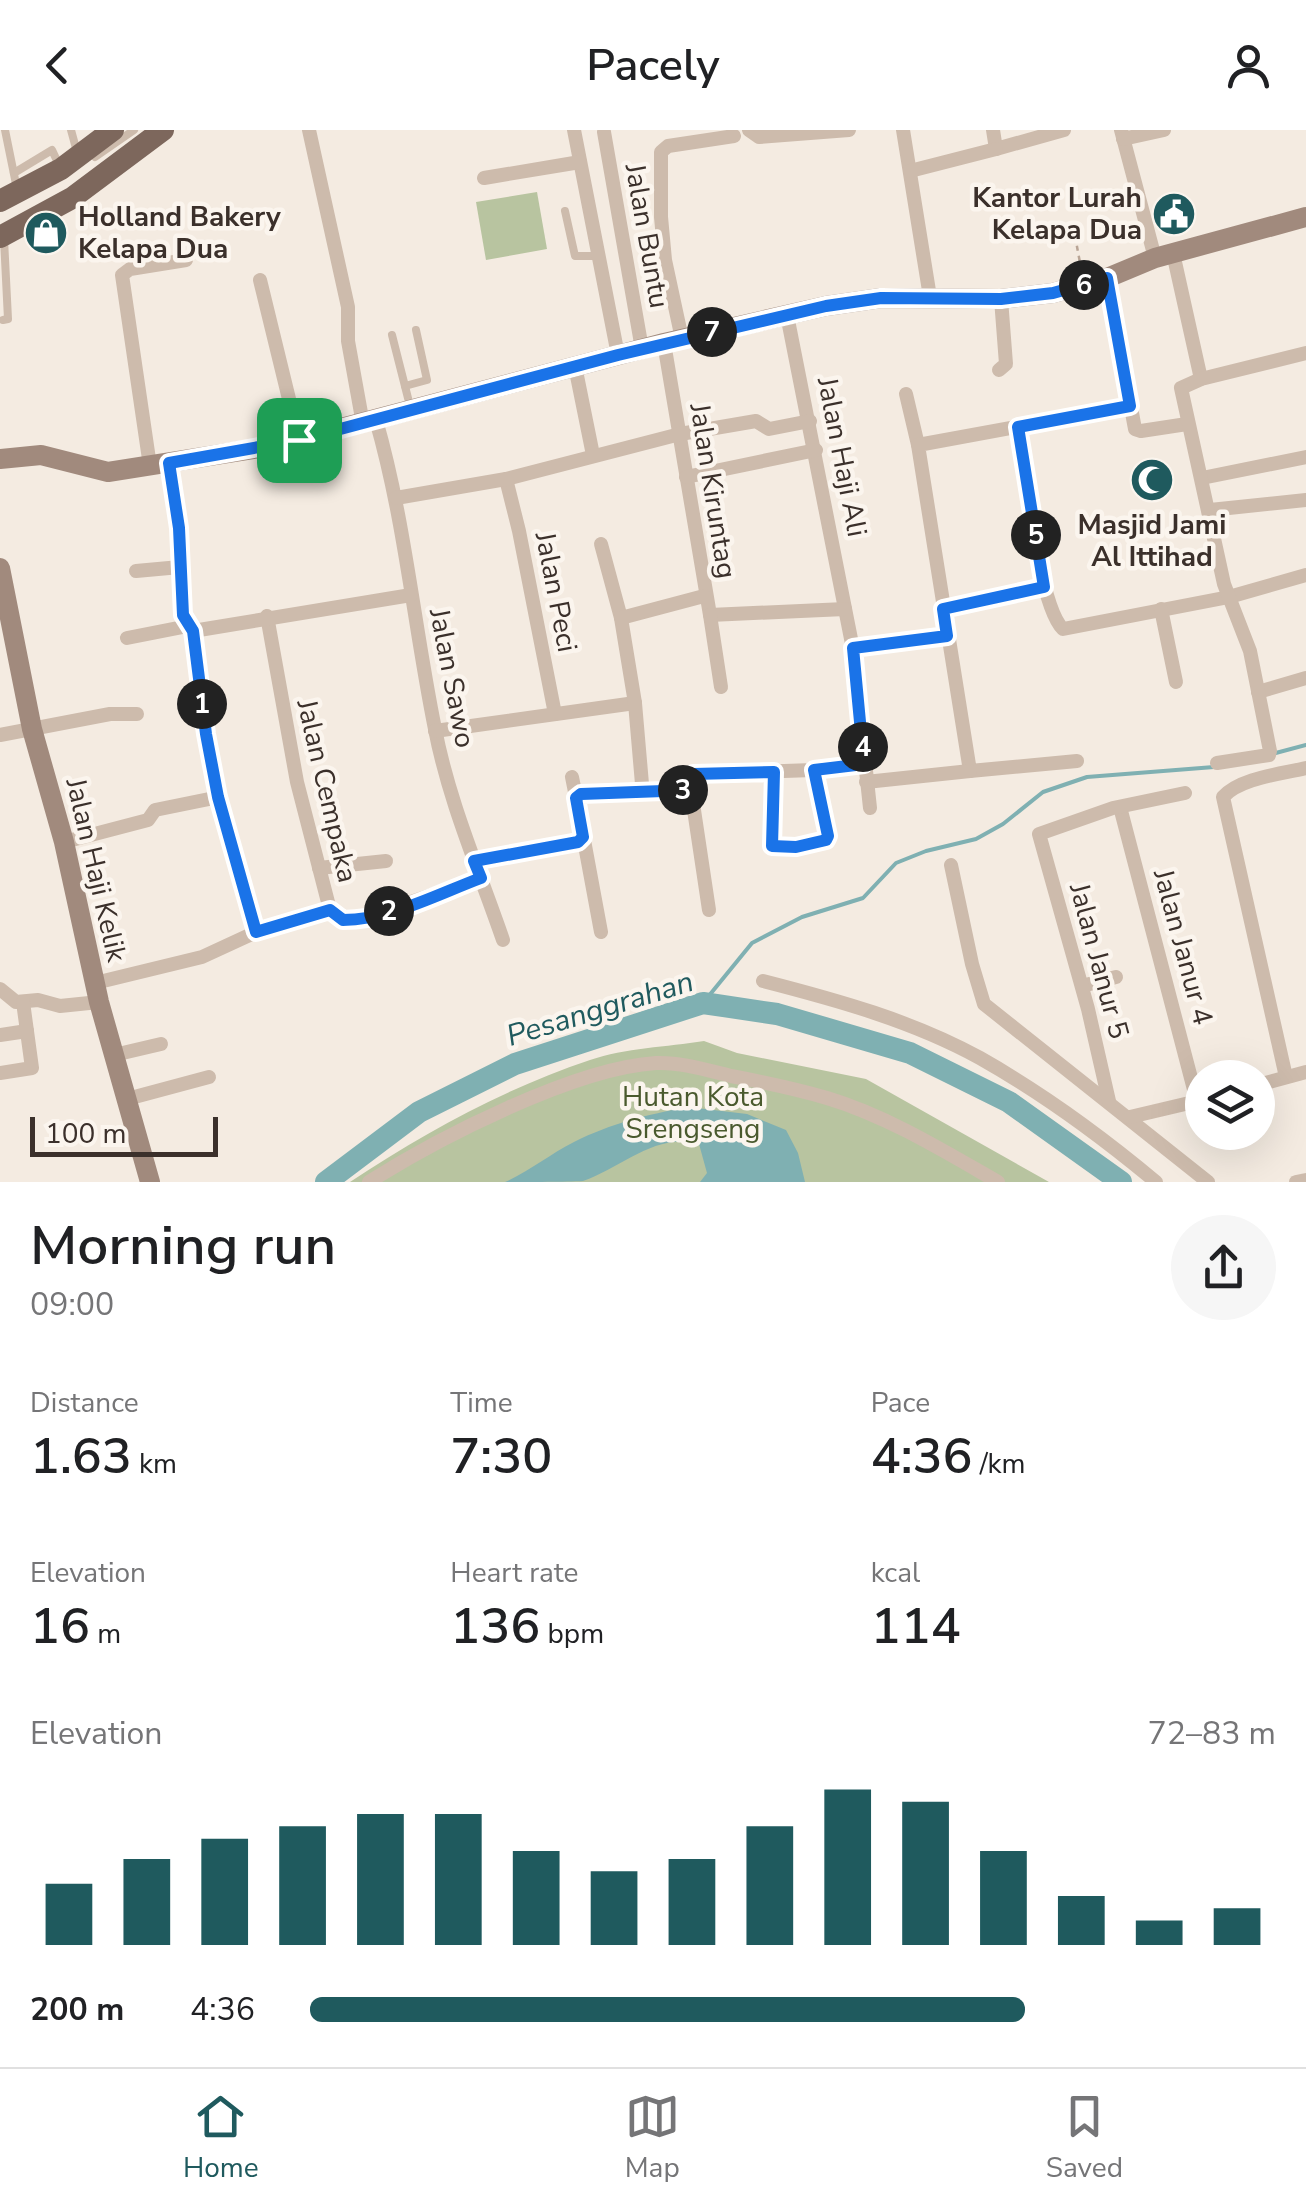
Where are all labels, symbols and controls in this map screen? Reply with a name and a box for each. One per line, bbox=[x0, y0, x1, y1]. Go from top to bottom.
text: Pacely bbox=[586, 35, 720, 96]
icon: back bbox=[30, 38, 85, 93]
icon: person bbox=[1221, 38, 1276, 93]
street label: Jalan Buntu bbox=[615, 160, 678, 311]
place label: Kantor Lurah Kelapa Dua bbox=[972, 179, 1142, 249]
public building icon: Kantor Lurah Kelapa Dua bbox=[1151, 191, 1197, 237]
place label: Holland Bakery Kelapa Dua bbox=[78, 198, 281, 268]
shop icon: Holland Bakery Kelapa Dua bbox=[23, 210, 69, 256]
pin: 6 bbox=[1059, 260, 1109, 310]
text: 6 bbox=[1076, 266, 1092, 304]
pin: 7 bbox=[687, 307, 737, 357]
text: 7 bbox=[704, 313, 720, 351]
street label: Jalan Haji Ali bbox=[808, 373, 876, 540]
pin bbox=[257, 398, 342, 483]
street label: Jalan Kiruntag bbox=[680, 400, 746, 581]
icon: arrive bbox=[272, 413, 327, 468]
mosque icon: Masjid Jami Al Ittihad bbox=[1129, 457, 1175, 503]
place label: Masjid Jami Al Ittihad bbox=[1078, 506, 1227, 576]
pin: 5 bbox=[1011, 510, 1061, 560]
text: 5 bbox=[1028, 516, 1044, 554]
street label: Jalan Peci bbox=[526, 528, 586, 655]
street label: Jalan Sawo bbox=[420, 604, 484, 751]
pin: 1 bbox=[177, 679, 227, 729]
text: 1 bbox=[194, 685, 210, 723]
street label: Jalan Cempaka bbox=[287, 695, 367, 886]
pin: 4 bbox=[838, 722, 888, 772]
text: 4 bbox=[855, 728, 871, 766]
pin: 3 bbox=[658, 765, 708, 815]
text: 3 bbox=[675, 771, 691, 809]
street label: Jalan Haji Kelik bbox=[56, 773, 136, 967]
street label: Jalan Janur 4 bbox=[1144, 864, 1222, 1029]
street label: Jalan Janur 5 bbox=[1060, 878, 1138, 1043]
pin: 2 bbox=[364, 886, 414, 936]
text: 2 bbox=[381, 892, 397, 930]
water label: Pesanggrahan bbox=[502, 961, 698, 1057]
map controls bbox=[1185, 1060, 1275, 1150]
button: layers bbox=[1185, 1060, 1275, 1150]
park label: Hutan Kota Srengseng bbox=[622, 1078, 764, 1148]
scale bar bbox=[30, 1112, 218, 1156]
text: 100 m bbox=[45, 1115, 127, 1153]
text: Morning run bbox=[30, 1208, 336, 1283]
button: share bbox=[1171, 1215, 1276, 1320]
text: 09:00 bbox=[30, 1283, 114, 1326]
text: Distance bbox=[30, 1384, 139, 1422]
text: Time bbox=[450, 1384, 513, 1422]
text: Pace bbox=[871, 1384, 930, 1422]
text: 1.63 bbox=[30, 1422, 132, 1491]
text: 7:30 bbox=[450, 1422, 552, 1491]
text: 4:36 bbox=[871, 1422, 973, 1491]
text: km bbox=[132, 1445, 177, 1483]
text: /km bbox=[973, 1445, 1026, 1483]
text: Elevation bbox=[30, 1554, 146, 1592]
text: Heart rate bbox=[450, 1554, 578, 1592]
text: kcal bbox=[871, 1554, 920, 1592]
text: 16 bbox=[30, 1592, 90, 1661]
text: 136 bbox=[450, 1592, 540, 1661]
text: 114 bbox=[871, 1592, 961, 1661]
text: m bbox=[90, 1615, 121, 1653]
text: bpm bbox=[540, 1615, 604, 1653]
text: Elevation bbox=[30, 1712, 163, 1755]
text: 72–83 m bbox=[1148, 1712, 1276, 1755]
text: 200 m bbox=[30, 1988, 124, 2031]
text: 4:36 bbox=[190, 1988, 255, 2031]
tab: Home bbox=[183, 2089, 259, 2187]
tab: Map bbox=[625, 2089, 680, 2187]
tab: Saved bbox=[1046, 2089, 1123, 2187]

